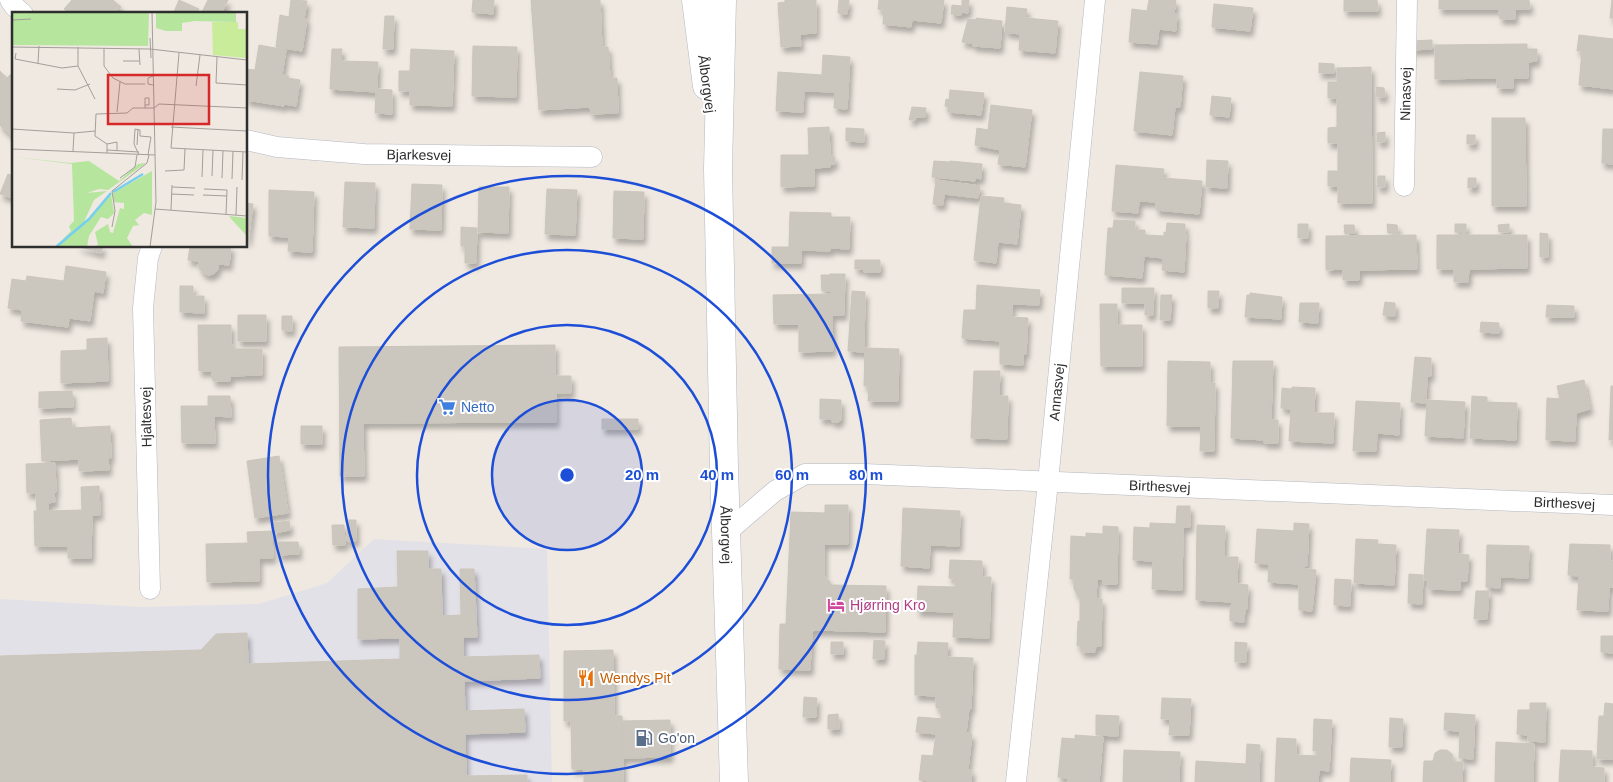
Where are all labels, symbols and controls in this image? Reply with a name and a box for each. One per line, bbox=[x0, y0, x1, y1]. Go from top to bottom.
inset map bbox=[12, 12, 248, 248]
street label: Ålborgvej bbox=[695, 54, 719, 114]
street label: Ninasvej bbox=[1397, 67, 1414, 121]
street label: Bjarkesvej bbox=[387, 146, 451, 163]
street label: Annasvej bbox=[1046, 363, 1068, 422]
street label: Hjaltesvej bbox=[137, 387, 155, 447]
supermarket icon: Netto bbox=[437, 397, 457, 417]
place label: Netto bbox=[461, 399, 495, 415]
centre of rings bbox=[558, 466, 576, 484]
text: 20 m bbox=[625, 466, 659, 483]
text: 40 m bbox=[700, 466, 734, 483]
text: 60 m bbox=[775, 466, 809, 483]
text: 80 m bbox=[849, 466, 883, 483]
street label: Birthesvej bbox=[1129, 477, 1191, 496]
street label: Birthesvej bbox=[1533, 494, 1595, 512]
street label: Ålborgvej bbox=[717, 505, 735, 564]
hotel icon: Hjørring Kro bbox=[826, 595, 846, 615]
place label: Hjørring Kro bbox=[850, 597, 926, 613]
restaurant icon: Wendys Pit bbox=[576, 668, 596, 688]
place label: Wendys Pit bbox=[600, 670, 671, 686]
fuel station icon: Go'on bbox=[634, 728, 654, 748]
place label: Go'on bbox=[658, 730, 695, 746]

